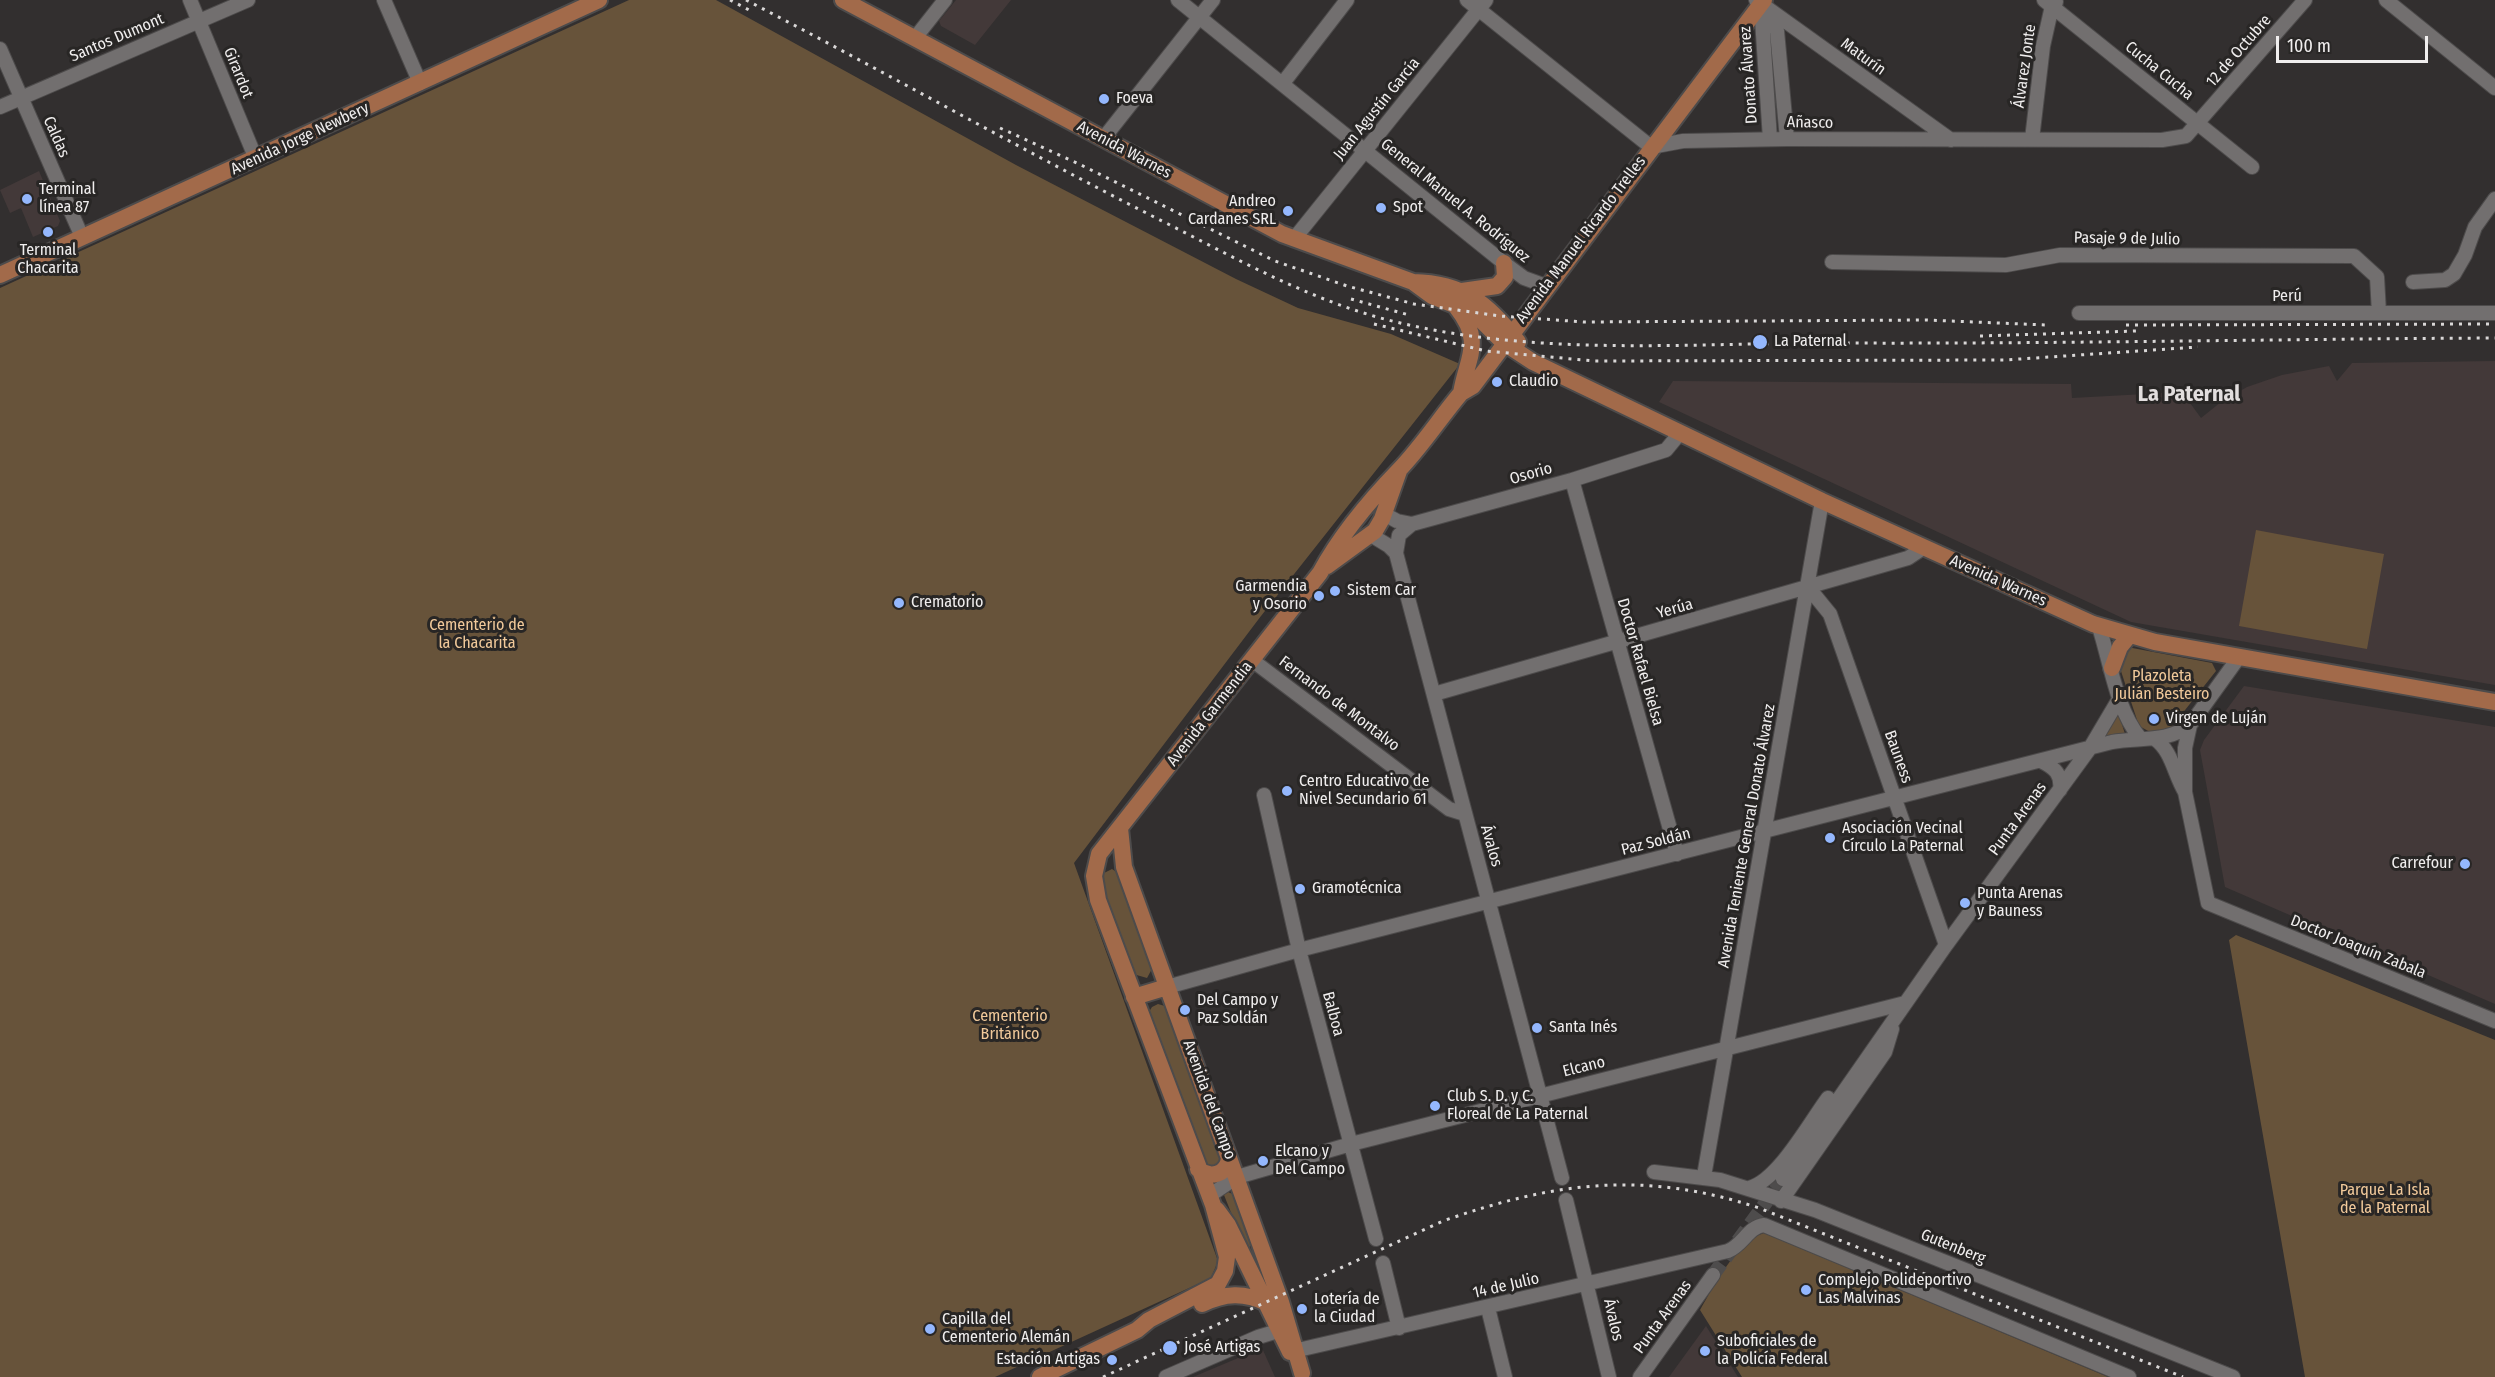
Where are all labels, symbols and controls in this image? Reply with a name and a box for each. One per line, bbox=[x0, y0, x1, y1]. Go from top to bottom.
street label: Santos Dumont bbox=[67, 10, 167, 66]
street label: 12 de Octubre bbox=[2202, 11, 2276, 91]
street label: Álvarez Jonte bbox=[2010, 23, 2040, 109]
scale bar bbox=[2279, 24, 2430, 62]
street label: Donato Álvarez bbox=[1736, 26, 1762, 124]
street label: Maturín bbox=[1837, 34, 1889, 80]
text: 100 m bbox=[2287, 35, 2331, 57]
street label: Cucha Cucha bbox=[2121, 38, 2197, 104]
street label: Girardot bbox=[219, 45, 257, 101]
street label: Juan Agustín García bbox=[1330, 54, 1424, 164]
place label: Foeva bbox=[1116, 89, 1153, 109]
marker: Foeva bbox=[1097, 92, 1111, 106]
street label: Avenida Jorge Newbery bbox=[228, 99, 372, 179]
street label: Caldas bbox=[38, 113, 74, 161]
street label: Añasco bbox=[1787, 113, 1833, 133]
street label: Avenida Warnes bbox=[1074, 117, 1174, 183]
street label: General Manuel A. Rodríguez bbox=[1376, 135, 1534, 267]
street label: Avenida Manuel Ricardo Trelles bbox=[1512, 153, 1650, 327]
place label: Terminal línea 87 bbox=[39, 180, 96, 218]
marker: Terminal línea 87 bbox=[20, 192, 34, 206]
place label: Andreo Cardanes SRL bbox=[1188, 192, 1276, 230]
place label: Spot bbox=[1393, 198, 1423, 218]
marker: Spot bbox=[1374, 201, 1388, 215]
marker: Andreo Cardanes SRL bbox=[1281, 204, 1295, 218]
marker: Terminal Chacarita bbox=[41, 225, 55, 239]
street label: Pasaje 9 de Julio bbox=[2074, 228, 2180, 250]
place label: Terminal Chacarita bbox=[17, 241, 79, 279]
street label: Perú bbox=[2272, 287, 2302, 307]
place label: La Paternal bbox=[1774, 332, 1847, 352]
marker: La Paternal bbox=[1751, 333, 1769, 351]
place label: Claudio bbox=[1509, 372, 1558, 392]
marker: Claudio bbox=[1490, 375, 1504, 389]
district label: La Paternal bbox=[2138, 382, 2240, 408]
street label: Osorio bbox=[1508, 459, 1554, 489]
street label: Avenida Warnes bbox=[1947, 551, 2049, 611]
place label: Garmendia y Osorio bbox=[1235, 577, 1307, 615]
place label: Sistem Car bbox=[1347, 581, 1416, 601]
marker: Sistem Car bbox=[1328, 584, 1342, 598]
marker: Garmendia y Osorio bbox=[1312, 589, 1326, 603]
place label: Crematorio bbox=[911, 593, 984, 613]
street label: Yerúa bbox=[1655, 595, 1695, 623]
marker: Crematorio bbox=[892, 596, 906, 610]
street label: Doctor Rafael Bielsa bbox=[1613, 596, 1667, 728]
park label: Cementerio de la Chacarita bbox=[429, 616, 525, 654]
street label: Fernando de Montalvo bbox=[1275, 652, 1403, 756]
street label: Avenida Garmendia bbox=[1163, 658, 1257, 770]
park label: Plazoleta Julián Besteiro bbox=[2115, 667, 2209, 705]
street label: Avenida Teniente General Donato Álvarez bbox=[1714, 703, 1780, 969]
place label: Virgen de Luján bbox=[2166, 709, 2267, 729]
marker: Virgen de Luján bbox=[2147, 712, 2161, 726]
street label: Bauness bbox=[1880, 728, 1916, 786]
place label: Centro Educativo de Nivel Secundario 61 bbox=[1299, 772, 1429, 810]
street label: Punta Arenas bbox=[1985, 779, 2051, 859]
marker: Centro Educativo de Nivel Secundario 61 bbox=[1280, 784, 1294, 798]
place label: Asociación Vecinal Círculo La Paternal bbox=[1842, 819, 1963, 857]
street label: Ávalos bbox=[1476, 823, 1506, 869]
street label: Paz Soldán bbox=[1619, 824, 1693, 860]
marker: Asociación Vecinal Círculo La Paternal bbox=[1823, 831, 1837, 845]
place label: Carrefour bbox=[2391, 854, 2453, 874]
marker: Carrefour bbox=[2458, 857, 2472, 871]
place label: Gramotécnica bbox=[1312, 879, 1402, 899]
marker: Gramotécnica bbox=[1293, 882, 1307, 896]
place label: Punta Arenas y Bauness bbox=[1977, 884, 2063, 922]
marker: Punta Arenas y Bauness bbox=[1958, 896, 1972, 910]
street label: Doctor Joaquín Zabala bbox=[2288, 911, 2428, 983]
street label: Balboa bbox=[1318, 990, 1348, 1038]
place label: Del Campo y Paz Soldán bbox=[1197, 991, 1278, 1029]
marker: Del Campo y Paz Soldán bbox=[1178, 1003, 1192, 1017]
park label: Cementerio Británico bbox=[972, 1007, 1048, 1045]
place label: Santa Inés bbox=[1549, 1018, 1617, 1038]
marker: Santa Inés bbox=[1530, 1021, 1544, 1035]
street label: Avenida del Campo bbox=[1179, 1038, 1239, 1162]
street label: Elcano bbox=[1561, 1052, 1607, 1082]
place label: Club S. D. y C. Floreal de La Paternal bbox=[1447, 1087, 1588, 1125]
marker: Club S. D. y C. Floreal de La Paternal bbox=[1428, 1099, 1442, 1113]
place label: Elcano y Del Campo bbox=[1275, 1142, 1345, 1180]
marker: Elcano y Del Campo bbox=[1256, 1154, 1270, 1168]
park label: Parque La Isla de la Paternal bbox=[2340, 1181, 2430, 1219]
street label: Gutenberg bbox=[1918, 1225, 1988, 1269]
street label: 14 de Julio bbox=[1471, 1269, 1541, 1303]
place label: Complejo Polideportivo Las Malvinas bbox=[1818, 1271, 1972, 1309]
street label: Punta Arenas bbox=[1630, 1277, 1696, 1357]
marker: Complejo Polideportivo Las Malvinas bbox=[1799, 1283, 1813, 1297]
place label: Lotería de la Ciudad bbox=[1314, 1290, 1380, 1328]
street label: Ávalos bbox=[1599, 1297, 1627, 1343]
marker: Lotería de la Ciudad bbox=[1295, 1302, 1309, 1316]
place label: Capilla del Cementerio Alemán bbox=[942, 1310, 1070, 1348]
marker: Capilla del Cementerio Alemán bbox=[923, 1322, 937, 1336]
place label: Suboficiales de la Policía Federal bbox=[1717, 1332, 1828, 1370]
place label: José Artigas bbox=[1184, 1338, 1260, 1358]
marker: José Artigas bbox=[1161, 1339, 1179, 1357]
marker: Suboficiales de la Policía Federal bbox=[1698, 1344, 1712, 1358]
place label: Estación Artigas bbox=[996, 1350, 1100, 1370]
marker: Estación Artigas bbox=[1105, 1353, 1119, 1367]

